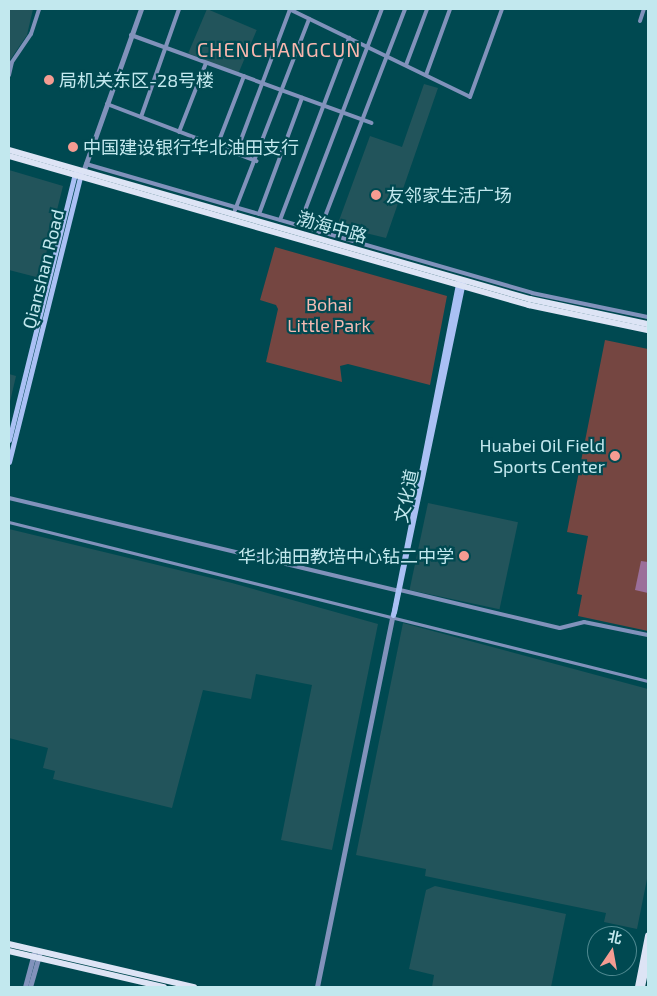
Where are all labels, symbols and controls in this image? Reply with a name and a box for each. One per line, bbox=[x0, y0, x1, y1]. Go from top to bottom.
district label: CHENCHANGCUN bbox=[195, 37, 363, 61]
place label: 局机关东区-28号楼 bbox=[59, 69, 214, 91]
marker: 局机关东区-28号楼 bbox=[43, 74, 55, 86]
place label: 中国建设银行华北油田支行 bbox=[83, 136, 299, 158]
marker: 中国建设银行华北油田支行 bbox=[67, 141, 79, 153]
place label: 友邻家生活广场 bbox=[386, 184, 512, 206]
marker: 友邻家生活广场 bbox=[370, 189, 382, 201]
street label: Qianshan Road bbox=[18, 207, 68, 331]
street label: 渤海中路 bbox=[294, 207, 370, 247]
park label: Bohai Little Park bbox=[287, 294, 371, 336]
place label: Huabei Oil Field Sports Center bbox=[479, 435, 605, 478]
marker: Huabei Oil Field Sports Center bbox=[609, 450, 621, 462]
street label: 文化道 bbox=[390, 467, 422, 525]
place label: 华北油田教培中心钻二中学 bbox=[238, 545, 454, 567]
marker: 华北油田教培中心钻二中学 bbox=[458, 550, 470, 562]
north arrow bbox=[587, 926, 637, 976]
text: 北 bbox=[606, 927, 624, 947]

